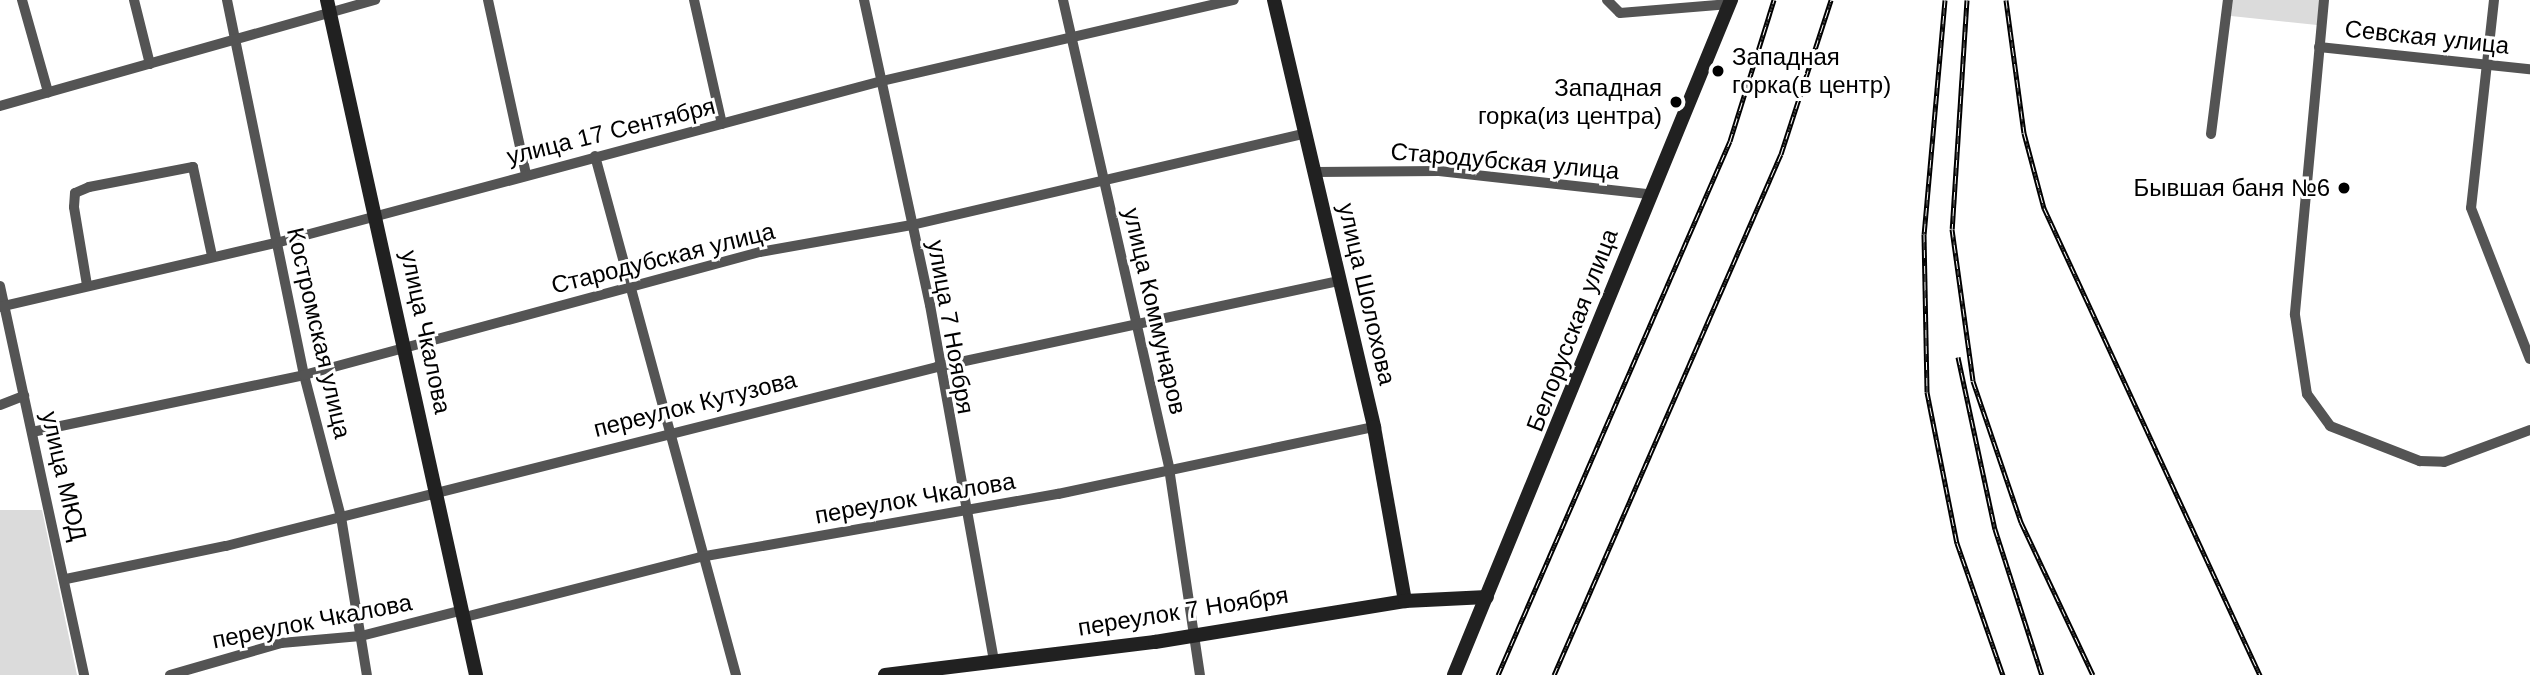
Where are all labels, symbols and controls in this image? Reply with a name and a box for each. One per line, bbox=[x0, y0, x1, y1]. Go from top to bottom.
street label: Севская улица bbox=[2343, 14, 2511, 60]
place label: Западная горка(в центр) bbox=[1732, 43, 1891, 99]
marker: Западная горка(в центр) bbox=[1710, 63, 1726, 79]
place label: Западная горка(из центра) bbox=[1478, 74, 1662, 130]
street label: улица 17 Сентября bbox=[504, 91, 718, 171]
marker: Западная горка(из центра) bbox=[1668, 94, 1684, 110]
street label: Стародубская улица bbox=[1390, 137, 1620, 185]
place label: Бывшая баня №6 bbox=[2133, 174, 2330, 202]
marker: Бывшая баня №6 bbox=[2336, 180, 2352, 196]
street label: улица Шолохова bbox=[1332, 200, 1402, 388]
street label: улица Коммунаров bbox=[1117, 205, 1193, 417]
street label: Стародубская улица bbox=[548, 216, 778, 300]
street label: Костромская улица bbox=[281, 225, 357, 441]
street label: Белорусская улица bbox=[1520, 225, 1624, 435]
street label: улица 7 Ноября bbox=[922, 238, 980, 416]
street label: улица Чкалова bbox=[395, 248, 457, 416]
street label: переулок Кутузова bbox=[591, 365, 799, 443]
street label: улица МЮД bbox=[35, 408, 93, 544]
street label: переулок Чкалова bbox=[813, 466, 1017, 530]
street label: переулок 7 Ноября bbox=[1076, 580, 1290, 642]
street label: переулок Чкалова bbox=[210, 588, 414, 654]

